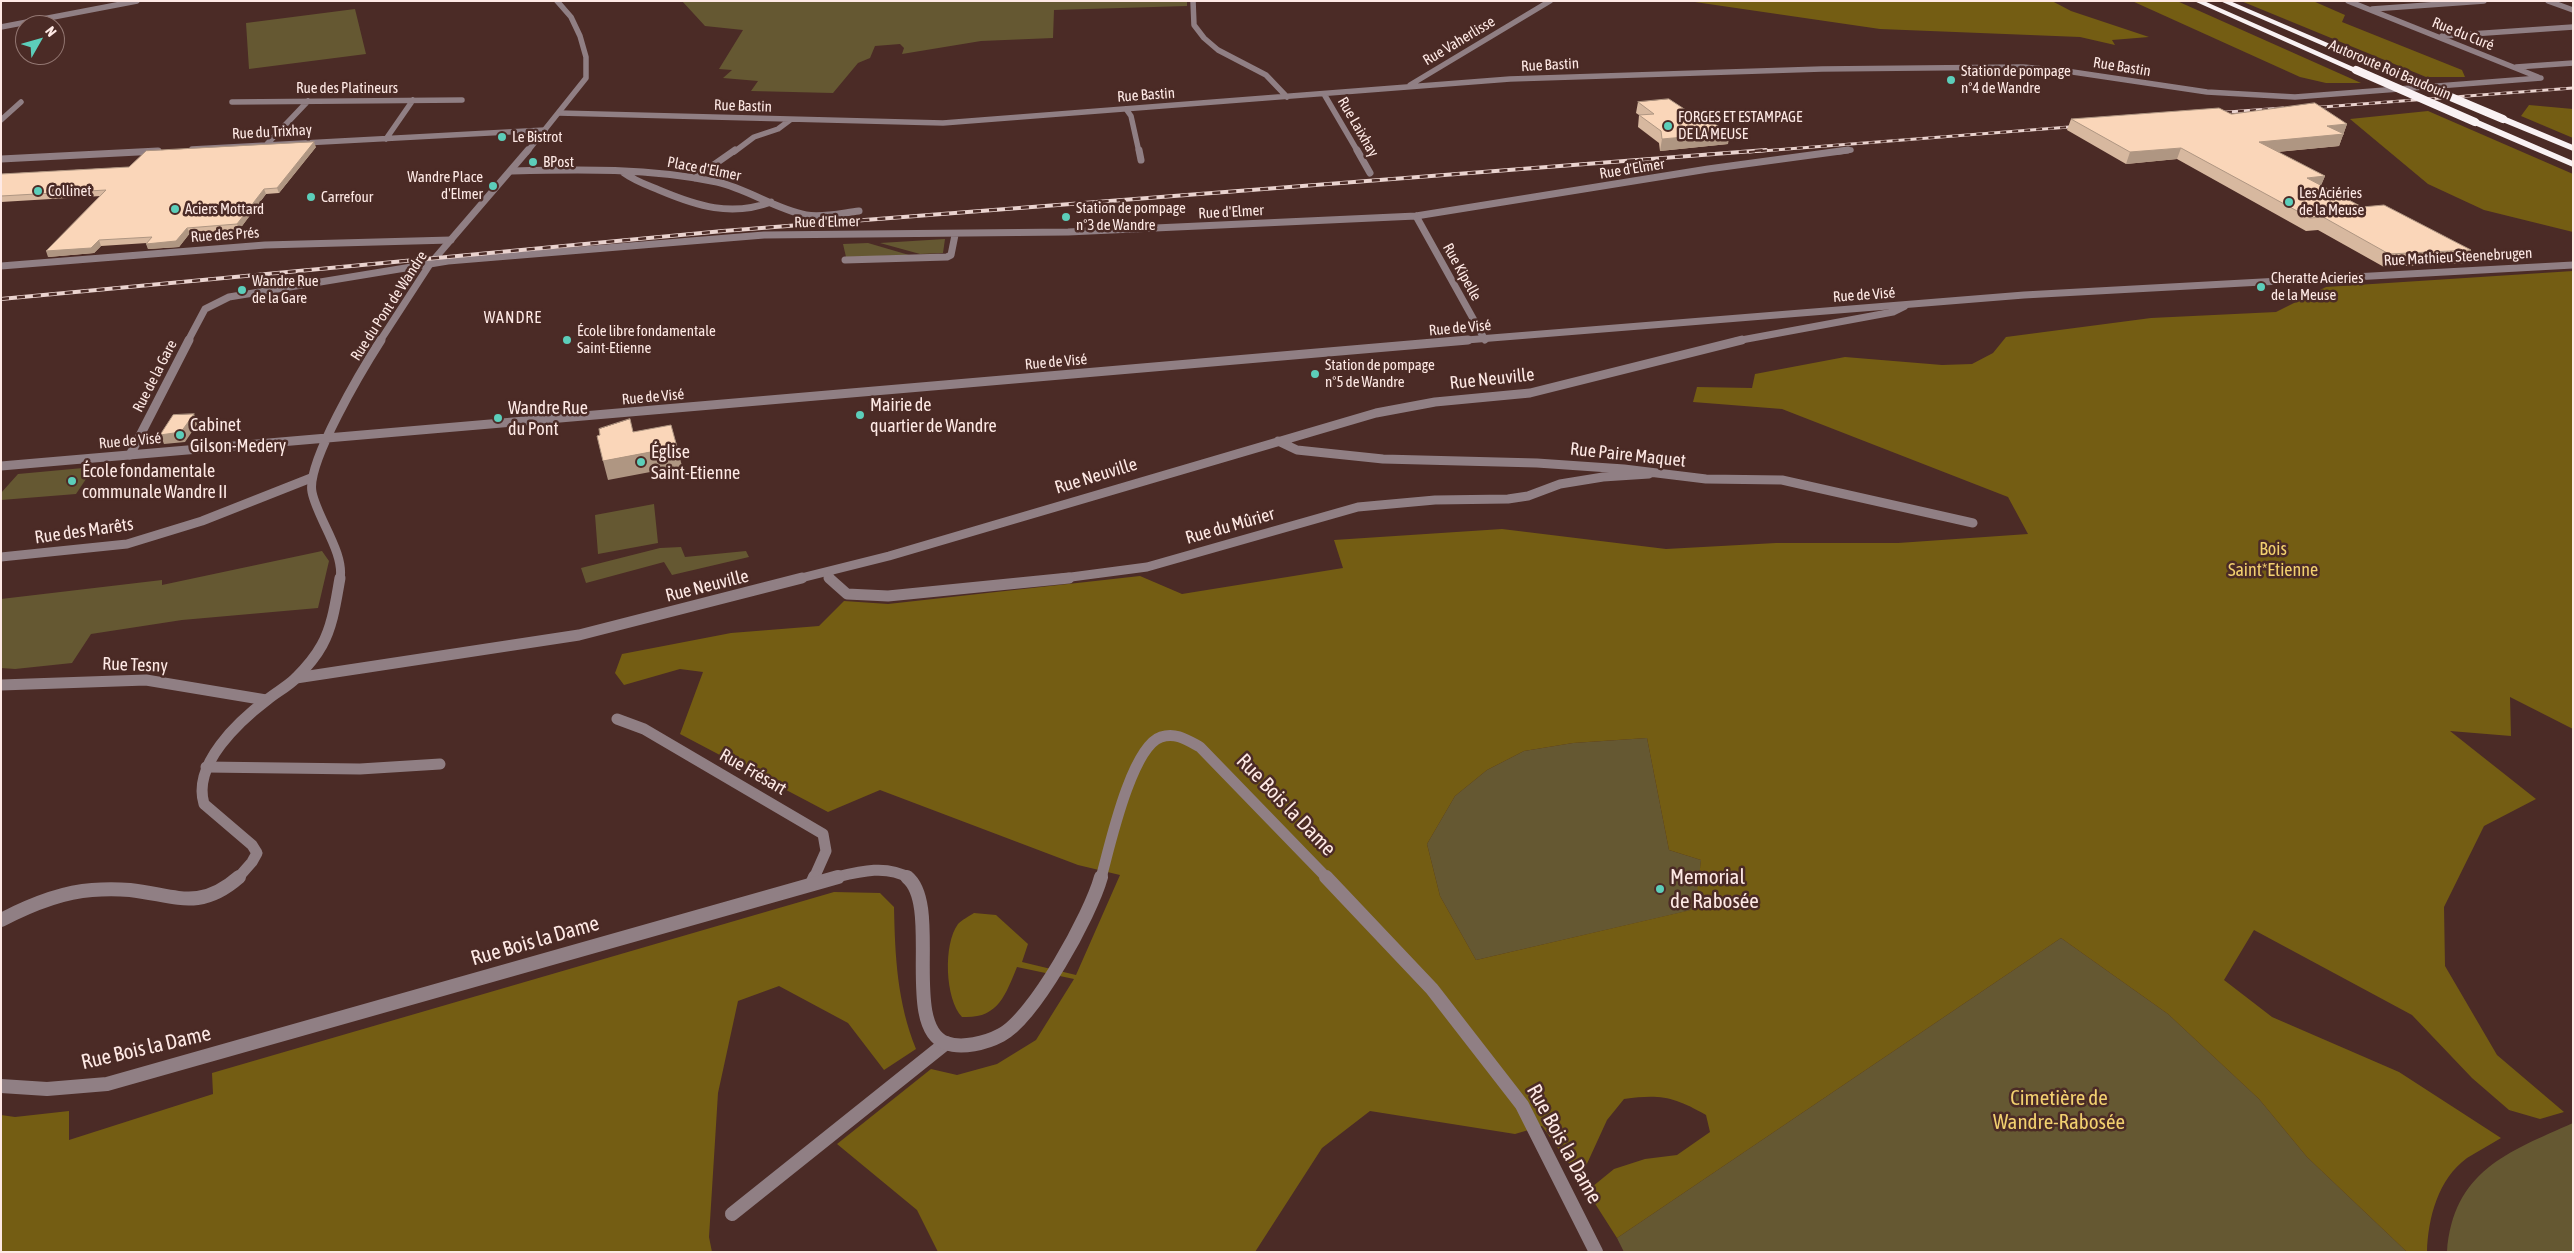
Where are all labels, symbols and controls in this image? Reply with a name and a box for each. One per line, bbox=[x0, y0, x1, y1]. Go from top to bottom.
street label: Rue Vaherlisse bbox=[1420, 12, 1498, 70]
street label: Rue du Curé bbox=[2429, 13, 2497, 55]
north arrow bbox=[15, 15, 65, 65]
text: N bbox=[42, 23, 60, 40]
street label: Autoroute Roi Baudouin bbox=[2326, 36, 2454, 104]
street label: Rue Bastin bbox=[1521, 54, 1579, 76]
street label: Rue Bastin bbox=[2092, 54, 2152, 80]
place label: Station de pompage n°4 de Wandre bbox=[1961, 62, 2071, 97]
marker: Station de pompage n°4 de Wandre bbox=[1945, 74, 1957, 86]
street label: Rue des Platineurs bbox=[296, 79, 398, 97]
street label: Rue Bastin bbox=[1116, 84, 1176, 106]
street label: Rue Laixhay bbox=[1334, 94, 1382, 160]
street label: Rue Bastin bbox=[714, 96, 772, 116]
place label: FORGES ET ESTAMPAGE DE LA MEUSE bbox=[1678, 108, 1802, 143]
marker: FORGES ET ESTAMPAGE DE LA MEUSE bbox=[1662, 120, 1674, 132]
street label: Rue du Trixhay bbox=[232, 121, 312, 143]
place label: Le Bistrot bbox=[512, 128, 563, 146]
marker: Le Bistrot bbox=[496, 131, 508, 143]
place label: BPost bbox=[543, 153, 574, 171]
street label: Place d'Elmer bbox=[666, 153, 742, 185]
street label: Rue d'Elmer bbox=[1598, 155, 1666, 183]
marker: BPost bbox=[527, 156, 539, 168]
place label: Wandre Place d'Elmer bbox=[407, 168, 483, 203]
marker: Wandre Place d'Elmer bbox=[487, 180, 499, 192]
place label: Collinet bbox=[48, 182, 92, 200]
place label: Les Aciéries de la Meuse bbox=[2299, 184, 2364, 219]
marker: Collinet bbox=[32, 185, 44, 197]
place label: Carrefour bbox=[321, 188, 373, 206]
marker: Carrefour bbox=[305, 191, 317, 203]
marker: Les Aciéries de la Meuse bbox=[2283, 196, 2295, 208]
place label: Station de pompage n°3 de Wandre bbox=[1076, 199, 1186, 234]
place label: Aciers Mottard bbox=[185, 200, 264, 218]
street label: Rue d'Elmer bbox=[1198, 201, 1264, 223]
marker: Aciers Mottard bbox=[169, 203, 181, 215]
marker: Station de pompage n°3 de Wandre bbox=[1060, 211, 1072, 223]
street label: Rue d'Elmer bbox=[794, 212, 860, 232]
street label: Rue des Prés bbox=[190, 224, 260, 246]
street label: Rue Kipelle bbox=[1439, 240, 1485, 304]
street label: Rue Mathieu Steenebrugen bbox=[2383, 244, 2533, 270]
street label: Rue du Pont de Wandre bbox=[347, 248, 431, 364]
place label: Cheratte Acieries de la Meuse bbox=[2271, 269, 2363, 304]
place label: Wandre Rue de la Gare bbox=[252, 272, 319, 307]
marker: Cheratte Acieries de la Meuse bbox=[2255, 281, 2267, 293]
marker: Wandre Rue de la Gare bbox=[236, 284, 248, 296]
street label: Rue de Visé bbox=[1832, 284, 1896, 306]
district label: WANDRE bbox=[483, 308, 543, 328]
street label: Rue de Visé bbox=[1428, 316, 1492, 340]
place label: École libre fondamentale Saint-Etienne bbox=[577, 322, 716, 357]
marker: École libre fondamentale Saint-Etienne bbox=[561, 334, 573, 346]
street label: Rue de la Gare bbox=[129, 337, 181, 415]
street label: Rue de Visé bbox=[1024, 350, 1088, 374]
place label: Station de pompage n°5 de Wandre bbox=[1325, 356, 1435, 391]
street label: Rue Neuville bbox=[1449, 364, 1535, 394]
marker: Station de pompage n°5 de Wandre bbox=[1309, 368, 1321, 380]
street label: Rue de Visé bbox=[621, 385, 685, 409]
place label: Mairie de quartier de Wandre bbox=[870, 394, 997, 436]
place label: Wandre Rue du Pont bbox=[508, 397, 588, 439]
marker: Mairie de quartier de Wandre bbox=[854, 409, 866, 421]
marker: Wandre Rue du Pont bbox=[492, 412, 504, 424]
place label: Cabinet Gilson-Medery bbox=[190, 414, 286, 456]
street label: Rue de Visé bbox=[98, 429, 162, 453]
marker: Cabinet Gilson-Medery bbox=[174, 429, 186, 441]
street label: Rue Paire Maquet bbox=[1569, 438, 1687, 472]
place label: Église Saint-Etienne bbox=[651, 441, 740, 484]
street label: Rue Neuville bbox=[1052, 453, 1140, 499]
marker: Église Saint-Etienne bbox=[635, 456, 647, 468]
place label: École fondamentale communale Wandre II bbox=[82, 460, 227, 502]
marker: École fondamentale communale Wandre II bbox=[66, 475, 78, 487]
street label: Rue du Mûrier bbox=[1183, 503, 1277, 549]
street label: Rue des Marêts bbox=[33, 513, 135, 549]
park label: Bois Saint*Etienne bbox=[2228, 538, 2318, 580]
street label: Rue Neuville bbox=[663, 565, 751, 607]
street label: Rue Tesny bbox=[102, 653, 168, 677]
street label: Rue Frésart bbox=[716, 744, 790, 800]
street label: Rue Bois la Dame bbox=[1231, 749, 1341, 861]
place label: Memorial de Rabosée bbox=[1670, 864, 1759, 914]
marker: Memorial de Rabosée bbox=[1654, 883, 1666, 895]
street label: Rue Bois la Dame bbox=[468, 911, 602, 971]
street label: Rue Bois la Dame bbox=[79, 1021, 213, 1075]
street label: Rue Bois la Dame bbox=[1521, 1080, 1607, 1208]
park label: Cimetière de Wandre-Rabosée bbox=[1993, 1085, 2125, 1135]

